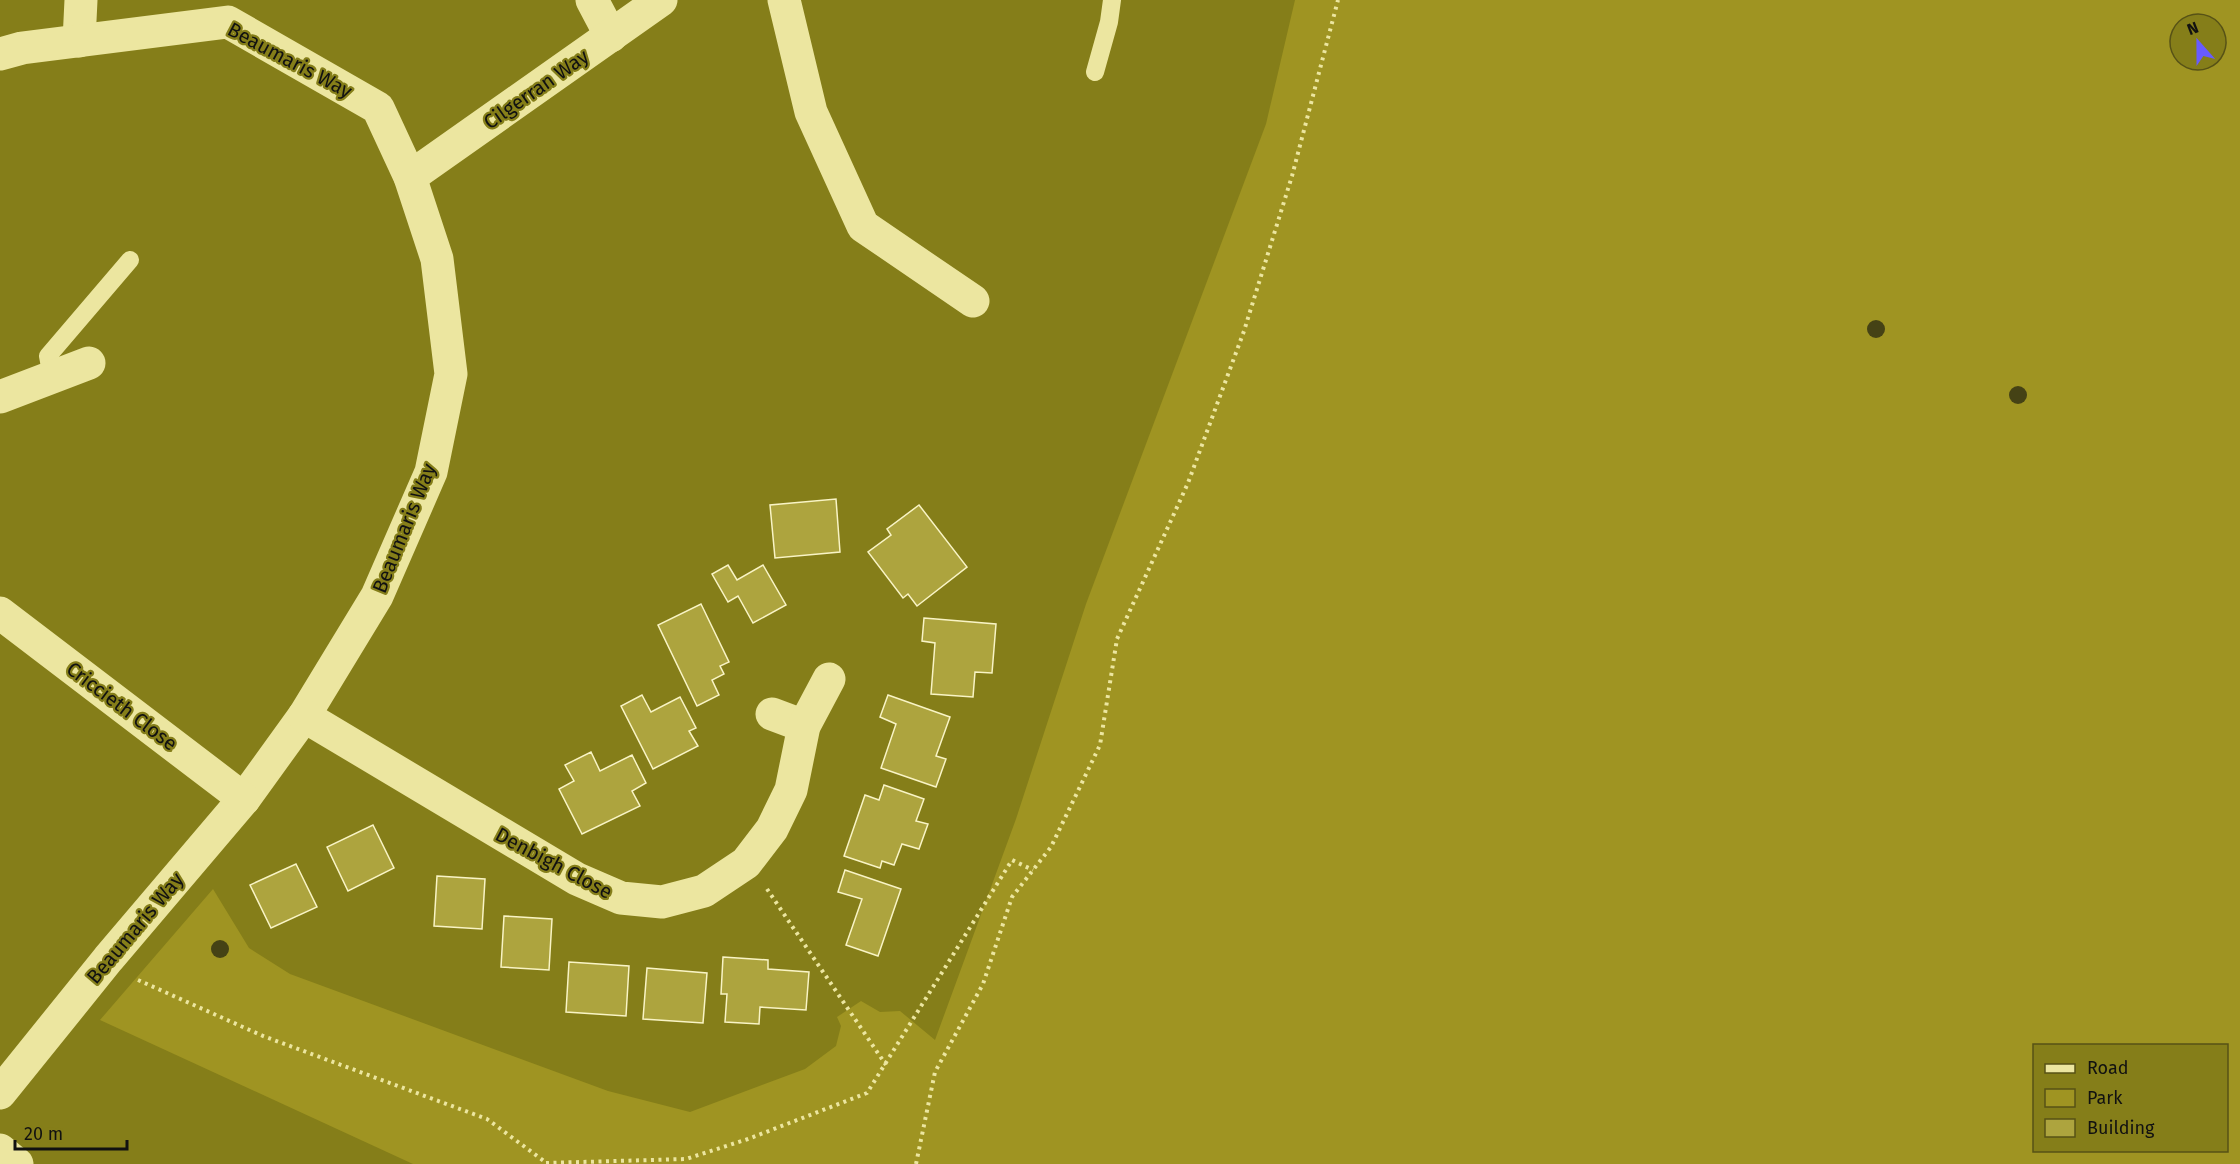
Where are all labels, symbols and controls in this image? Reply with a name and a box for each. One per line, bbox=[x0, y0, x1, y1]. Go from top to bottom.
north arrow bbox=[2168, 12, 2228, 72]
street label: Beaumaris Way bbox=[224, 17, 357, 103]
text: N bbox=[2184, 18, 2201, 39]
street label: Cilgerran Way bbox=[479, 44, 593, 134]
street label: Beaumaris Way bbox=[367, 460, 441, 596]
street label: Criccieth Close bbox=[62, 657, 182, 755]
street label: Denbigh Close bbox=[491, 822, 617, 904]
street label: Beaumaris Way bbox=[82, 867, 189, 988]
legend bbox=[2033, 1044, 2228, 1152]
text: Road bbox=[2087, 1057, 2129, 1079]
text: Park bbox=[2087, 1087, 2123, 1109]
scale bar bbox=[15, 1113, 128, 1151]
text: Building bbox=[2087, 1117, 2155, 1139]
text: 20 m bbox=[24, 1123, 63, 1145]

